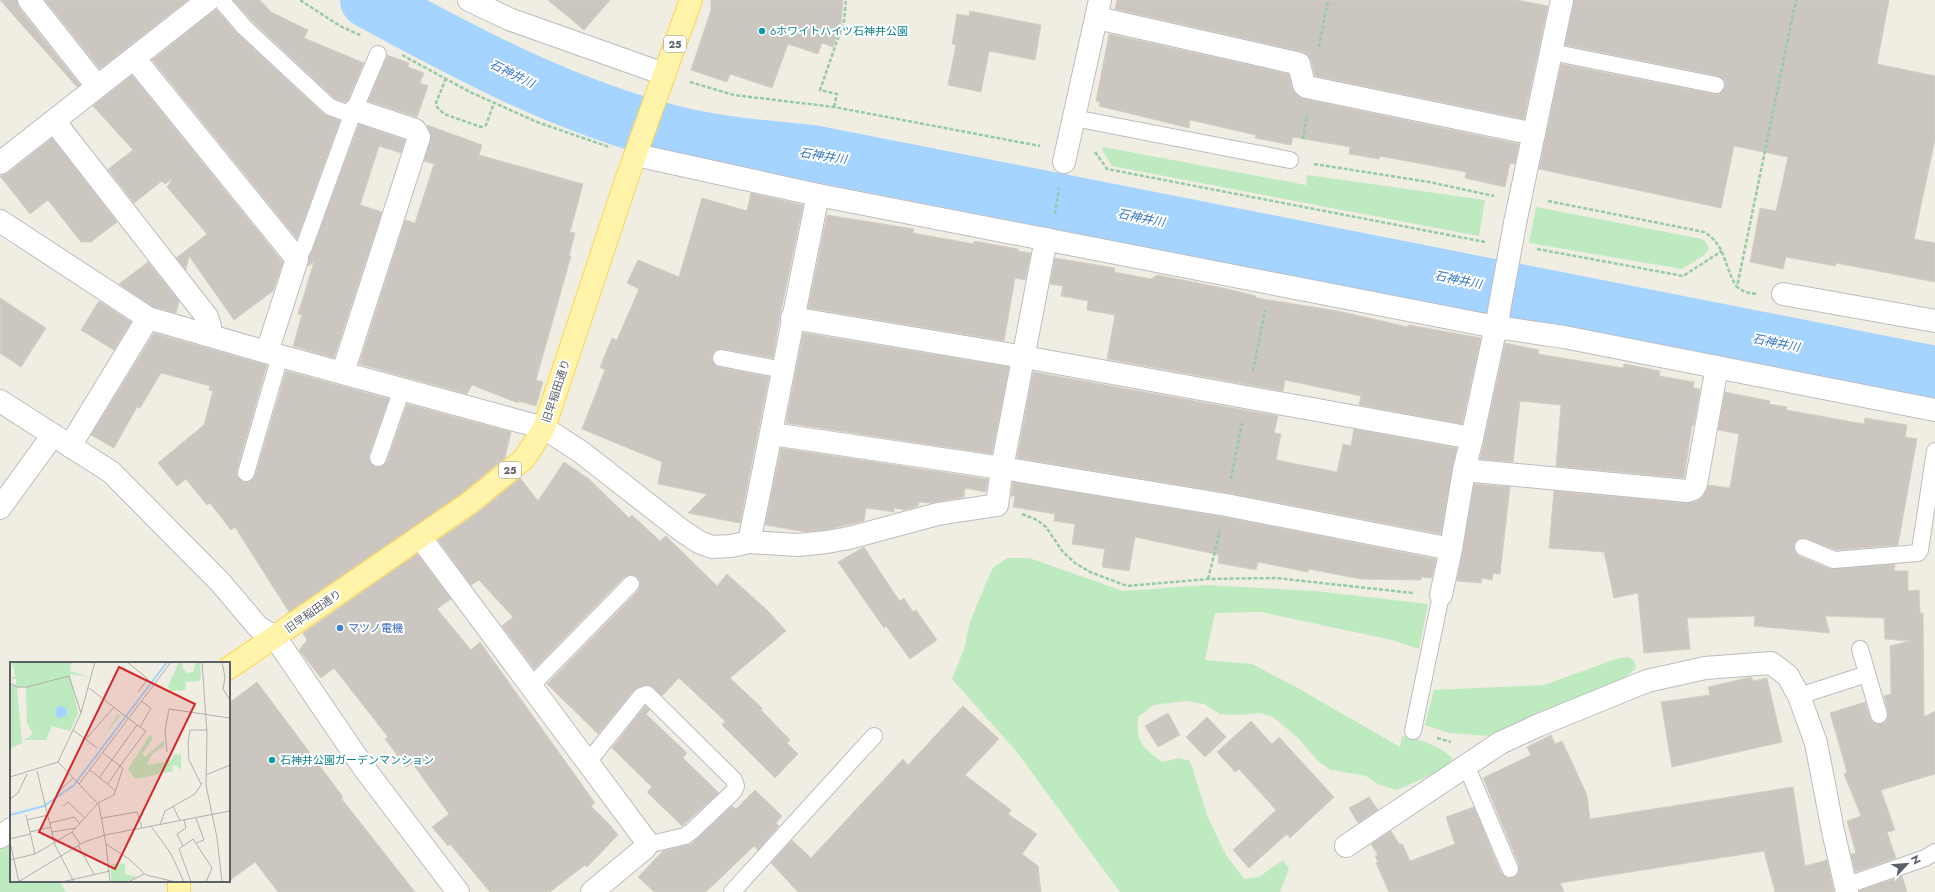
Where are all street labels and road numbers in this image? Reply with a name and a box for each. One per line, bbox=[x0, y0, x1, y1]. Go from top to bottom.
road number: 25 bbox=[664, 36, 686, 52]
street label: 旧早稲田通り bbox=[538, 357, 574, 425]
road number: 25 bbox=[499, 462, 521, 478]
street label: 旧早稲田通り bbox=[281, 586, 345, 636]

